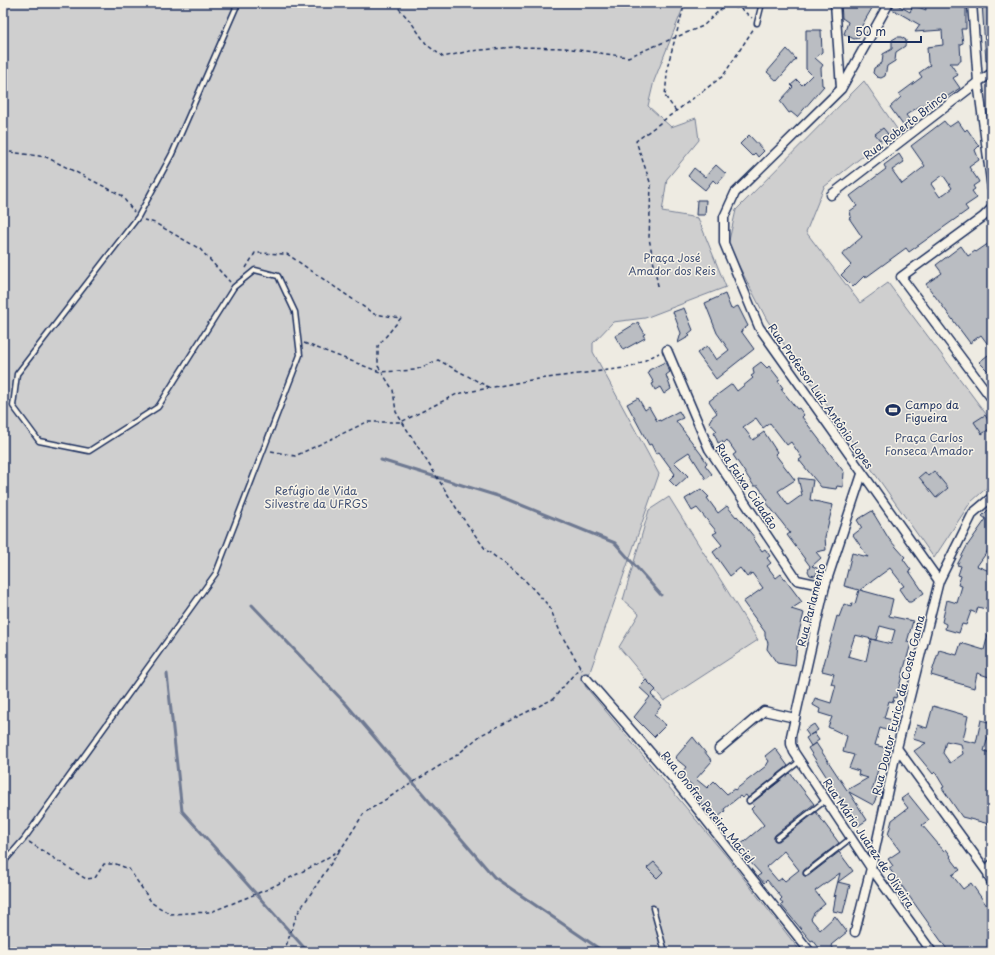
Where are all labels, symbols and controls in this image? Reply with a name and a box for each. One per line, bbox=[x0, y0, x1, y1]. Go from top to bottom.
scale bar bbox=[849, 18, 921, 44]
text: 50 m bbox=[855, 22, 886, 40]
street label: Rua Roberto Brinco bbox=[859, 87, 951, 163]
park label: Praça José Amador dos Reis bbox=[628, 249, 716, 279]
street label: Rua Professor Luiz Antônio Lopes bbox=[764, 320, 878, 472]
place label: Campo da Figueira bbox=[905, 396, 959, 426]
sports icon: Campo da Figueira bbox=[884, 401, 902, 419]
park label: Praça Carlos Fonseca Amador bbox=[885, 429, 973, 459]
street label: Rua Faixa Cidadão bbox=[712, 440, 782, 532]
park label: Refúgio de Vida Silvestre da UFRGS bbox=[264, 482, 368, 512]
street label: Rua Parlamento bbox=[792, 562, 830, 648]
street label: Rua Doutor Eurico da Costa Gama bbox=[867, 613, 929, 797]
street label: Rua Onofre Pereira Maciel bbox=[657, 747, 759, 867]
street label: Rua Mário Juarez de Oliveira bbox=[819, 775, 919, 912]

